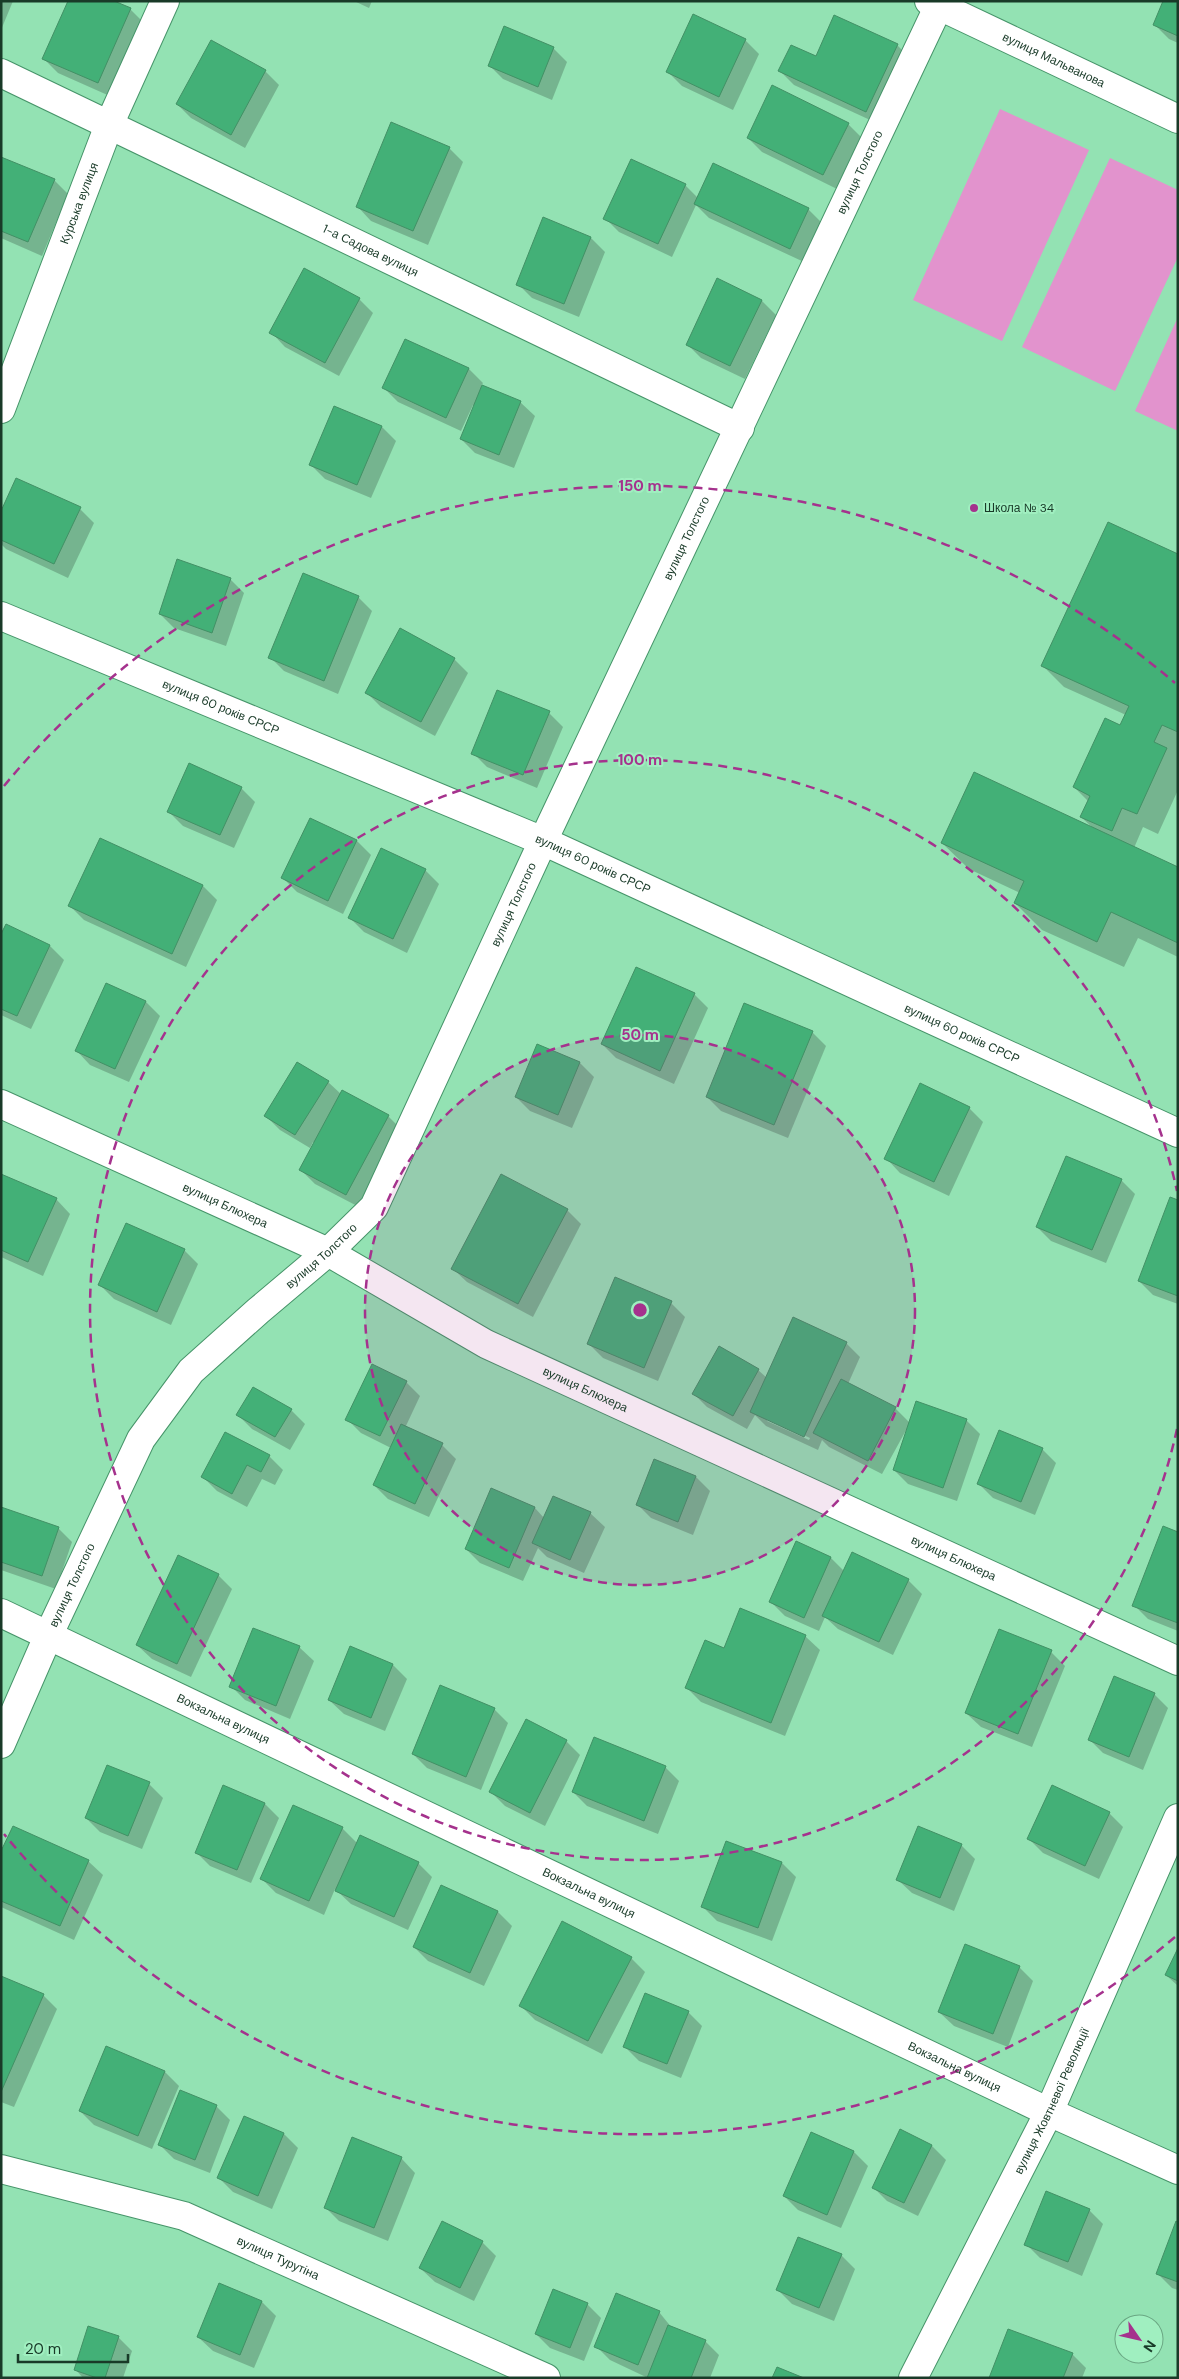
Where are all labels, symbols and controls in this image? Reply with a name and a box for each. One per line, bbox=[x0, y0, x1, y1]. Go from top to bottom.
street label: вулиця Мальванова bbox=[1000, 29, 1108, 91]
street label: вулиця Толстого bbox=[833, 127, 887, 217]
street label: Курська вулиця bbox=[56, 160, 102, 246]
street label: 1-а Садова вулиця bbox=[320, 221, 421, 280]
text: 150 m bbox=[619, 476, 662, 496]
street label: вулиця Толстого bbox=[660, 493, 713, 583]
place label: Школа № 34 bbox=[984, 500, 1054, 516]
marker: Школа № 34 bbox=[968, 502, 980, 514]
street label: вулиця 60 років СРСР bbox=[160, 676, 282, 739]
text: 100 m bbox=[618, 750, 662, 770]
street label: вулиця 60 років СРСР bbox=[533, 831, 653, 897]
street label: вулиця Толстого bbox=[487, 860, 540, 949]
street label: вулиця 60 років СРСР bbox=[902, 1000, 1022, 1067]
text: 50 m bbox=[621, 1025, 659, 1045]
street label: вулиця Блюхера bbox=[180, 1179, 270, 1232]
street label: вулиця Толстого bbox=[282, 1220, 361, 1292]
centre of rings bbox=[631, 1301, 649, 1319]
street label: вулиця Блюхера bbox=[540, 1363, 631, 1416]
street label: вулиця Блюхера bbox=[908, 1532, 999, 1585]
street label: вулиця Толстого bbox=[45, 1540, 99, 1630]
street label: Вокзальна вулиця bbox=[174, 1690, 272, 1748]
street label: Вокзальна вулиця bbox=[540, 1864, 638, 1922]
street label: вулиця Жовтневої Революції bbox=[1011, 2025, 1093, 2177]
street label: Вокзальна вулиця bbox=[905, 2038, 1004, 2096]
street label: вулиця Турутіна bbox=[234, 2233, 322, 2284]
north arrow bbox=[1114, 2314, 1164, 2364]
scale bar bbox=[18, 2332, 128, 2364]
text: N bbox=[1139, 2337, 1160, 2356]
text: 20 m bbox=[25, 2339, 61, 2359]

